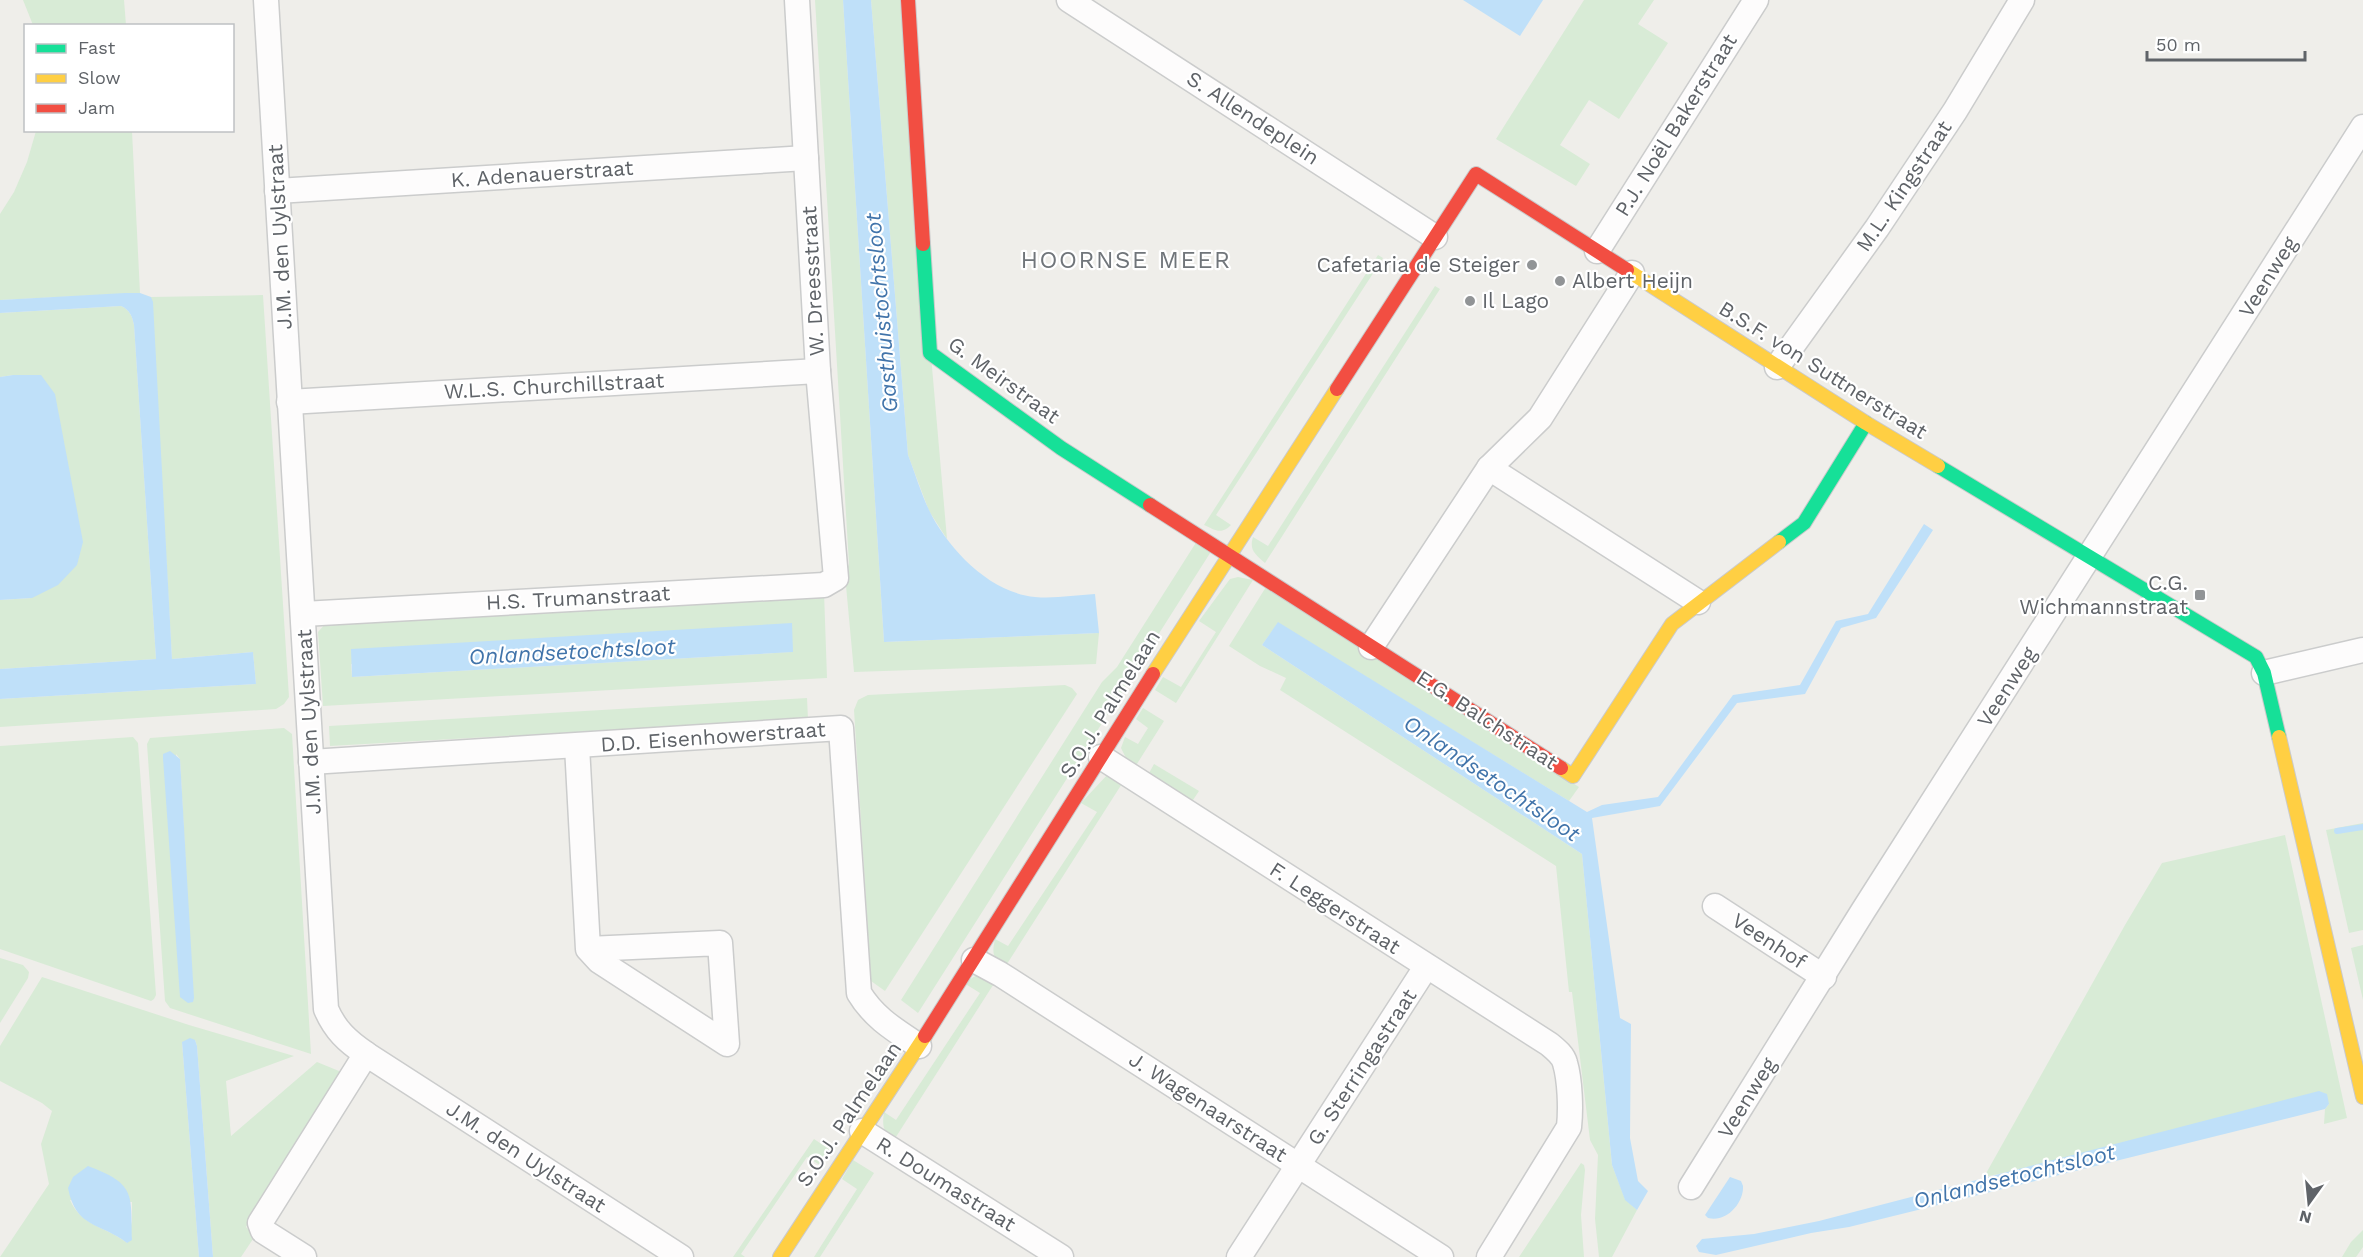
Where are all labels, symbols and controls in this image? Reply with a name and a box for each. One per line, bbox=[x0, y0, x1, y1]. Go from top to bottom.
legend bbox=[24, 24, 234, 132]
scale bar bbox=[2147, 24, 2304, 62]
street label: P.J. Noël Bakerstraat bbox=[1609, 29, 1742, 221]
text: 50 m bbox=[2156, 34, 2201, 55]
text: Fast bbox=[78, 37, 116, 58]
street label: S. Allendeplein bbox=[1182, 65, 1324, 170]
text: Slow bbox=[78, 67, 121, 88]
text: Jam bbox=[78, 97, 115, 118]
street label: M.L. Kingstraat bbox=[1851, 115, 1957, 256]
street label: J.M. den Uylstraat bbox=[262, 144, 297, 330]
street label: K. Adenauerstraat bbox=[450, 155, 634, 192]
street label: W. Dreesstraat bbox=[796, 205, 829, 357]
water label: Gasthuistochtsloot bbox=[860, 211, 903, 414]
street label: Veenweg bbox=[2233, 231, 2303, 322]
district label: HOORNSE MEER bbox=[1020, 246, 1232, 274]
place label: Cafetaria de Steiger bbox=[1316, 252, 1520, 277]
marker: Cafetaria de Steiger bbox=[1525, 258, 1539, 272]
place label: Albert Heijn bbox=[1572, 268, 1693, 293]
marker: Albert Heijn bbox=[1553, 274, 1567, 288]
place label: Il Lago bbox=[1482, 288, 1549, 313]
marker: Il Lago bbox=[1463, 294, 1477, 308]
street label: B.S.F. von Suttnerstraat bbox=[1715, 295, 1932, 444]
street label: G. Meirstraat bbox=[944, 331, 1065, 429]
street label: W.L.S. Churchillstraat bbox=[443, 367, 665, 404]
place label: C.G. Wichmannstraat bbox=[2019, 570, 2188, 619]
street label: H.S. Trumanstraat bbox=[485, 580, 671, 615]
marker: C.G. Wichmannstraat bbox=[2193, 588, 2207, 602]
street label: S.O.J. Palmelaan bbox=[1054, 625, 1165, 782]
street label: J.M. den Uylstraat bbox=[291, 629, 326, 815]
water label: Onlandsetochtsloot bbox=[468, 634, 677, 669]
street label: Veenweg bbox=[1972, 641, 2042, 731]
street label: E.G. Balchstraat bbox=[1412, 665, 1563, 775]
water label: Onlandsetochtsloot bbox=[1399, 710, 1586, 847]
street label: D.D. Eisenhowerstraat bbox=[600, 716, 826, 757]
street label: F. Leggerstraat bbox=[1265, 856, 1405, 959]
street label: Veenhof bbox=[1727, 907, 1811, 974]
street label: G. Sterringastraat bbox=[1302, 984, 1422, 1150]
street label: S.O.J. Palmelaan bbox=[791, 1036, 906, 1191]
street label: J. Wagenaarstraat bbox=[1125, 1046, 1292, 1167]
street label: Veenweg bbox=[1712, 1052, 1782, 1143]
street label: J.M. den Uylstraat bbox=[442, 1096, 611, 1218]
street label: R. Doumastraat bbox=[872, 1131, 1021, 1237]
water label: Onlandsetochtsloot bbox=[1911, 1139, 2119, 1214]
north arrow bbox=[2279, 1173, 2339, 1233]
text: N bbox=[2297, 1206, 2313, 1228]

